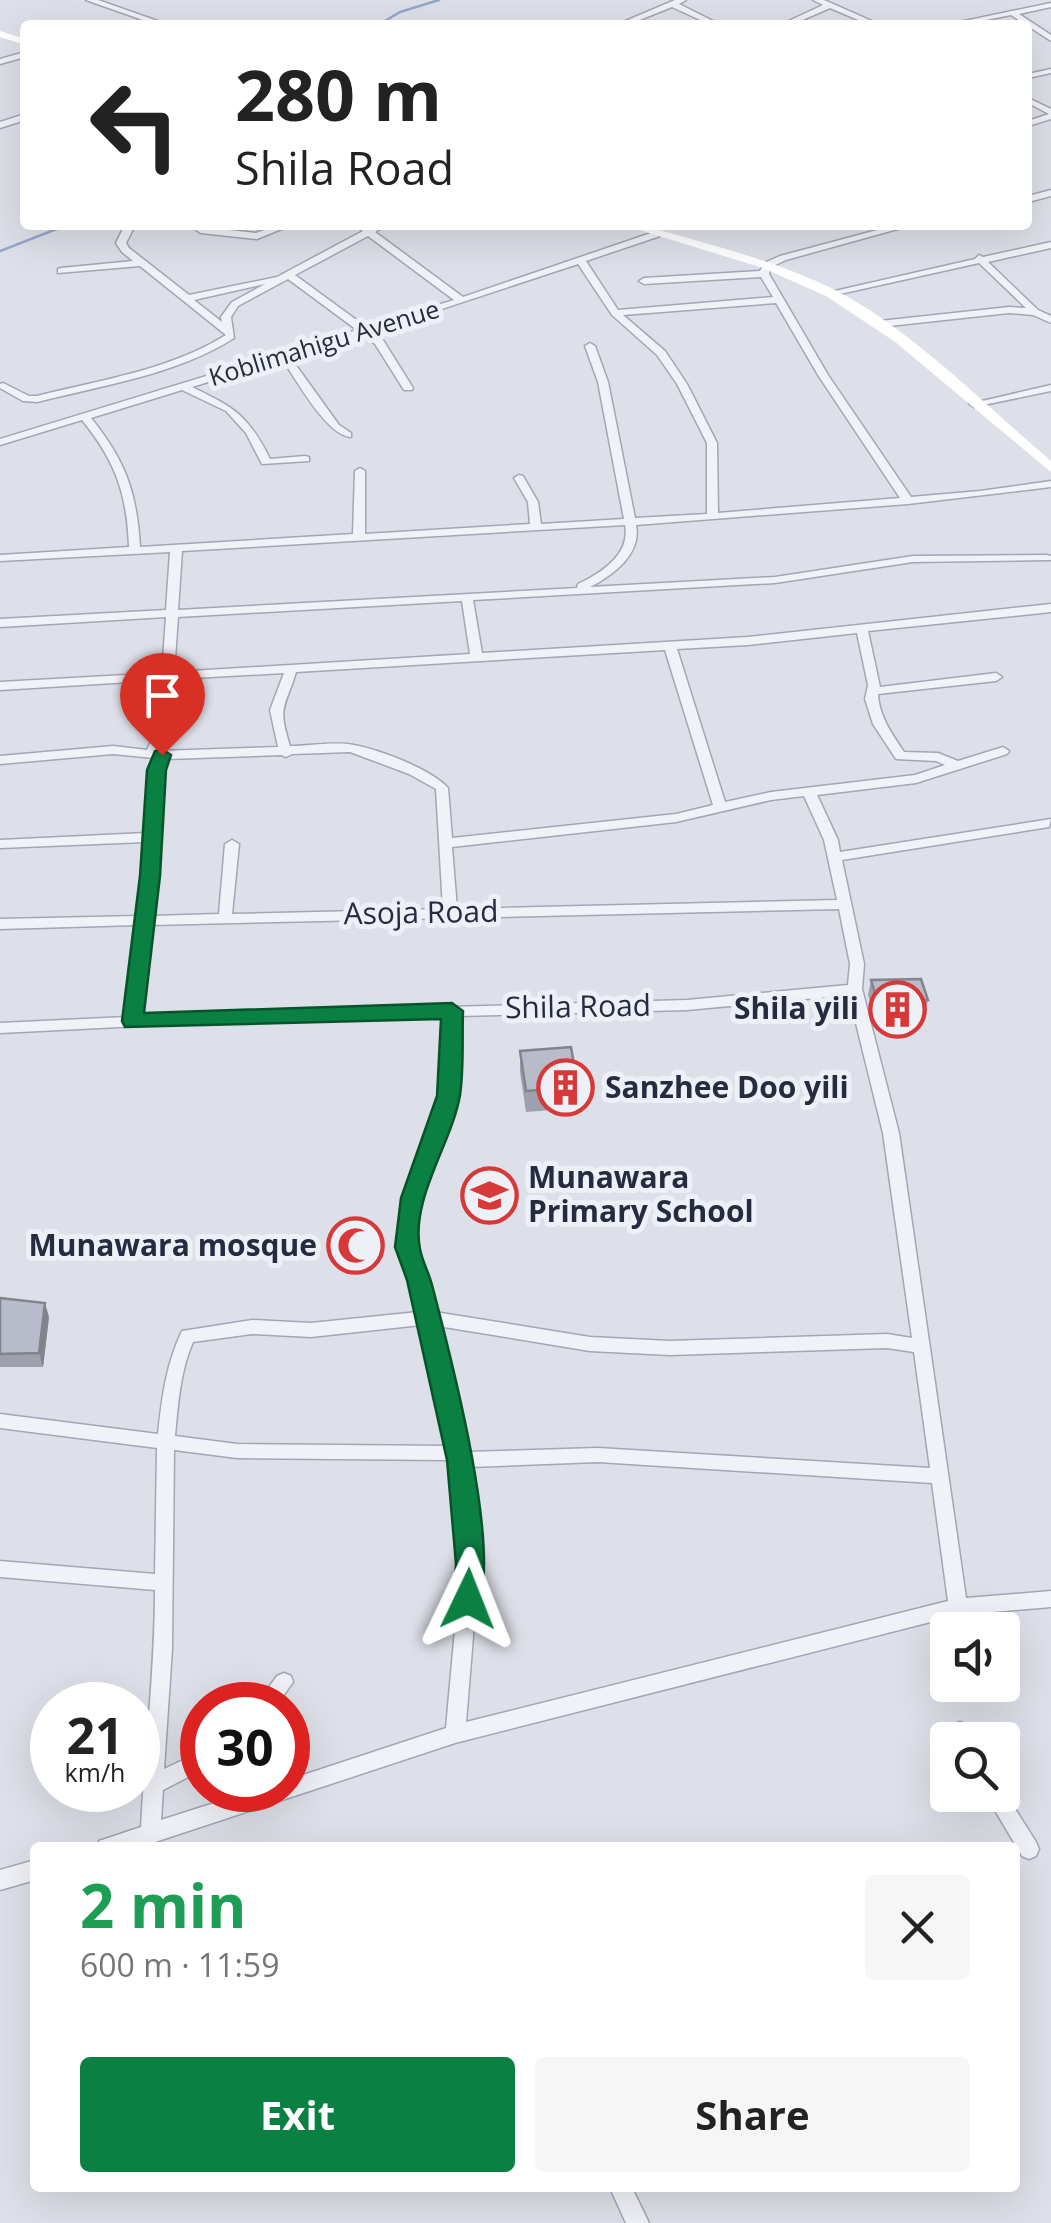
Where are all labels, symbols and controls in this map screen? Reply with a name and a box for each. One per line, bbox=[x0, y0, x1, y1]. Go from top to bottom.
text: 280 m bbox=[235, 46, 442, 142]
icon: left bbox=[70, 60, 200, 190]
text: Shila Road bbox=[235, 137, 454, 198]
street label: Koblimahigu Avenue bbox=[204, 291, 443, 393]
pin bbox=[120, 653, 205, 756]
icon: arrive bbox=[135, 668, 190, 723]
street label: Asoja Road bbox=[343, 890, 499, 933]
building icon: Shila yili bbox=[868, 979, 928, 1039]
street label: Shila Road bbox=[505, 984, 651, 1027]
place label: Shila yili bbox=[734, 987, 859, 1028]
building icon: Sanzhee Doo yili bbox=[536, 1058, 596, 1118]
place label: Sanzhee Doo yili bbox=[605, 1066, 849, 1107]
place label: Munawara Primary School bbox=[528, 1156, 754, 1231]
school or university icon: Munawara Primary School bbox=[459, 1165, 519, 1225]
mosque icon: Munawara mosque bbox=[326, 1216, 386, 1276]
place label: Munawara mosque bbox=[28, 1224, 317, 1265]
position arrow bbox=[416, 1547, 520, 1651]
map controls bbox=[930, 1612, 1020, 1812]
button: sound bbox=[930, 1612, 1020, 1702]
speed limit sign: 30 bbox=[180, 1682, 310, 1812]
text: 21 bbox=[66, 1701, 124, 1769]
button: search bbox=[930, 1722, 1020, 1812]
text: km/h bbox=[65, 1755, 125, 1789]
text: 2 min bbox=[80, 1864, 247, 1946]
button: close bbox=[865, 1875, 970, 1980]
text: 600 m · 11:59 bbox=[80, 1943, 279, 1986]
button: Exit bbox=[80, 2057, 515, 2172]
button: Share bbox=[535, 2057, 970, 2172]

